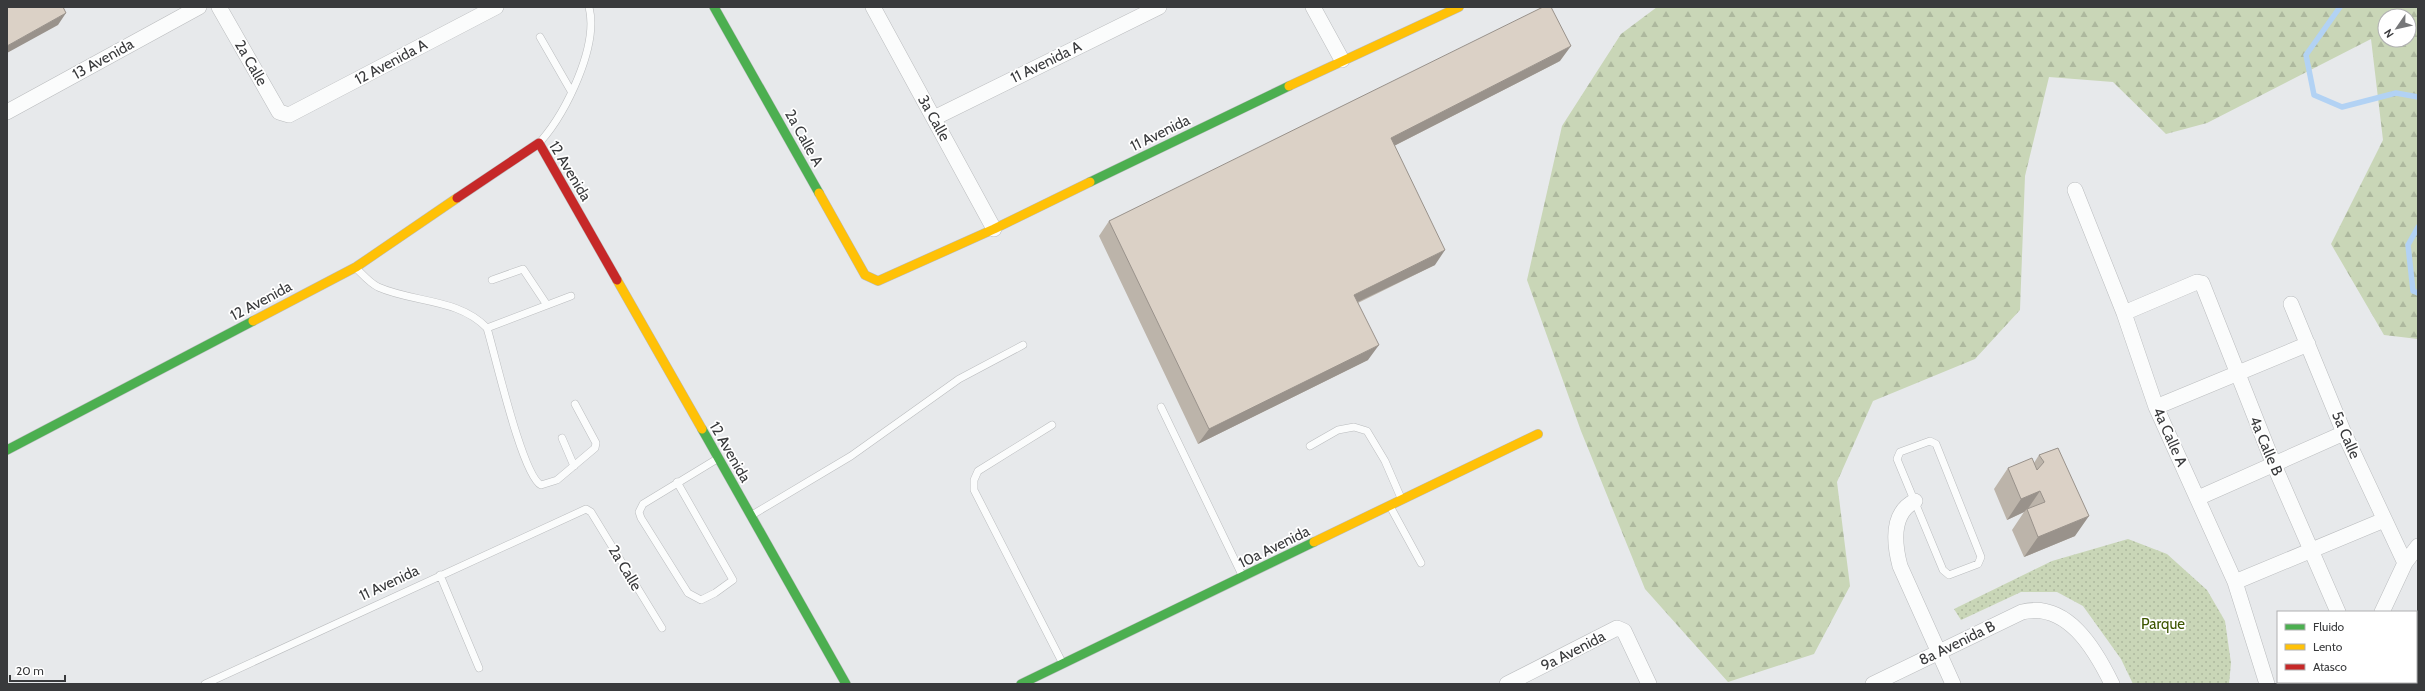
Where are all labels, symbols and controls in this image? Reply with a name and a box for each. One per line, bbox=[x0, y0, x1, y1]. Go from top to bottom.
north arrow bbox=[2377, 8, 2417, 48]
text: N bbox=[2381, 26, 2397, 41]
street label: 13 Avenida bbox=[69, 34, 137, 83]
street label: 12 Avenida A bbox=[352, 35, 431, 89]
street label: 2a Calle bbox=[231, 37, 271, 89]
street label: 11 Avenida A bbox=[1008, 37, 1085, 87]
street label: 3a Calle bbox=[914, 92, 954, 144]
street label: 2a Calle A bbox=[781, 106, 827, 170]
street label: 11 Avenida bbox=[1127, 111, 1193, 155]
street label: 12 Avenida bbox=[545, 138, 595, 205]
street label: 12 Avenida bbox=[227, 277, 295, 325]
street label: 4a Calle A bbox=[2149, 405, 2191, 470]
street label: 5a Calle bbox=[2328, 409, 2364, 462]
street label: 4a Calle B bbox=[2245, 414, 2287, 478]
street label: 12 Avenida bbox=[705, 419, 755, 486]
street label: 10a Avenida bbox=[1236, 522, 1313, 572]
street label: 2a Calle bbox=[605, 542, 646, 594]
street label: 11 Avenida bbox=[356, 561, 422, 605]
legend bbox=[2277, 611, 2417, 683]
park label: Parque bbox=[2141, 615, 2185, 633]
street label: 8a Avenida B bbox=[1916, 617, 1998, 669]
text: Fluido bbox=[2313, 619, 2345, 634]
street label: 9a Avenida bbox=[1538, 627, 1609, 675]
text: Lento bbox=[2313, 639, 2343, 654]
scale bar bbox=[10, 657, 65, 683]
text: Atasco bbox=[2313, 659, 2347, 674]
text: 20 m bbox=[16, 663, 44, 678]

